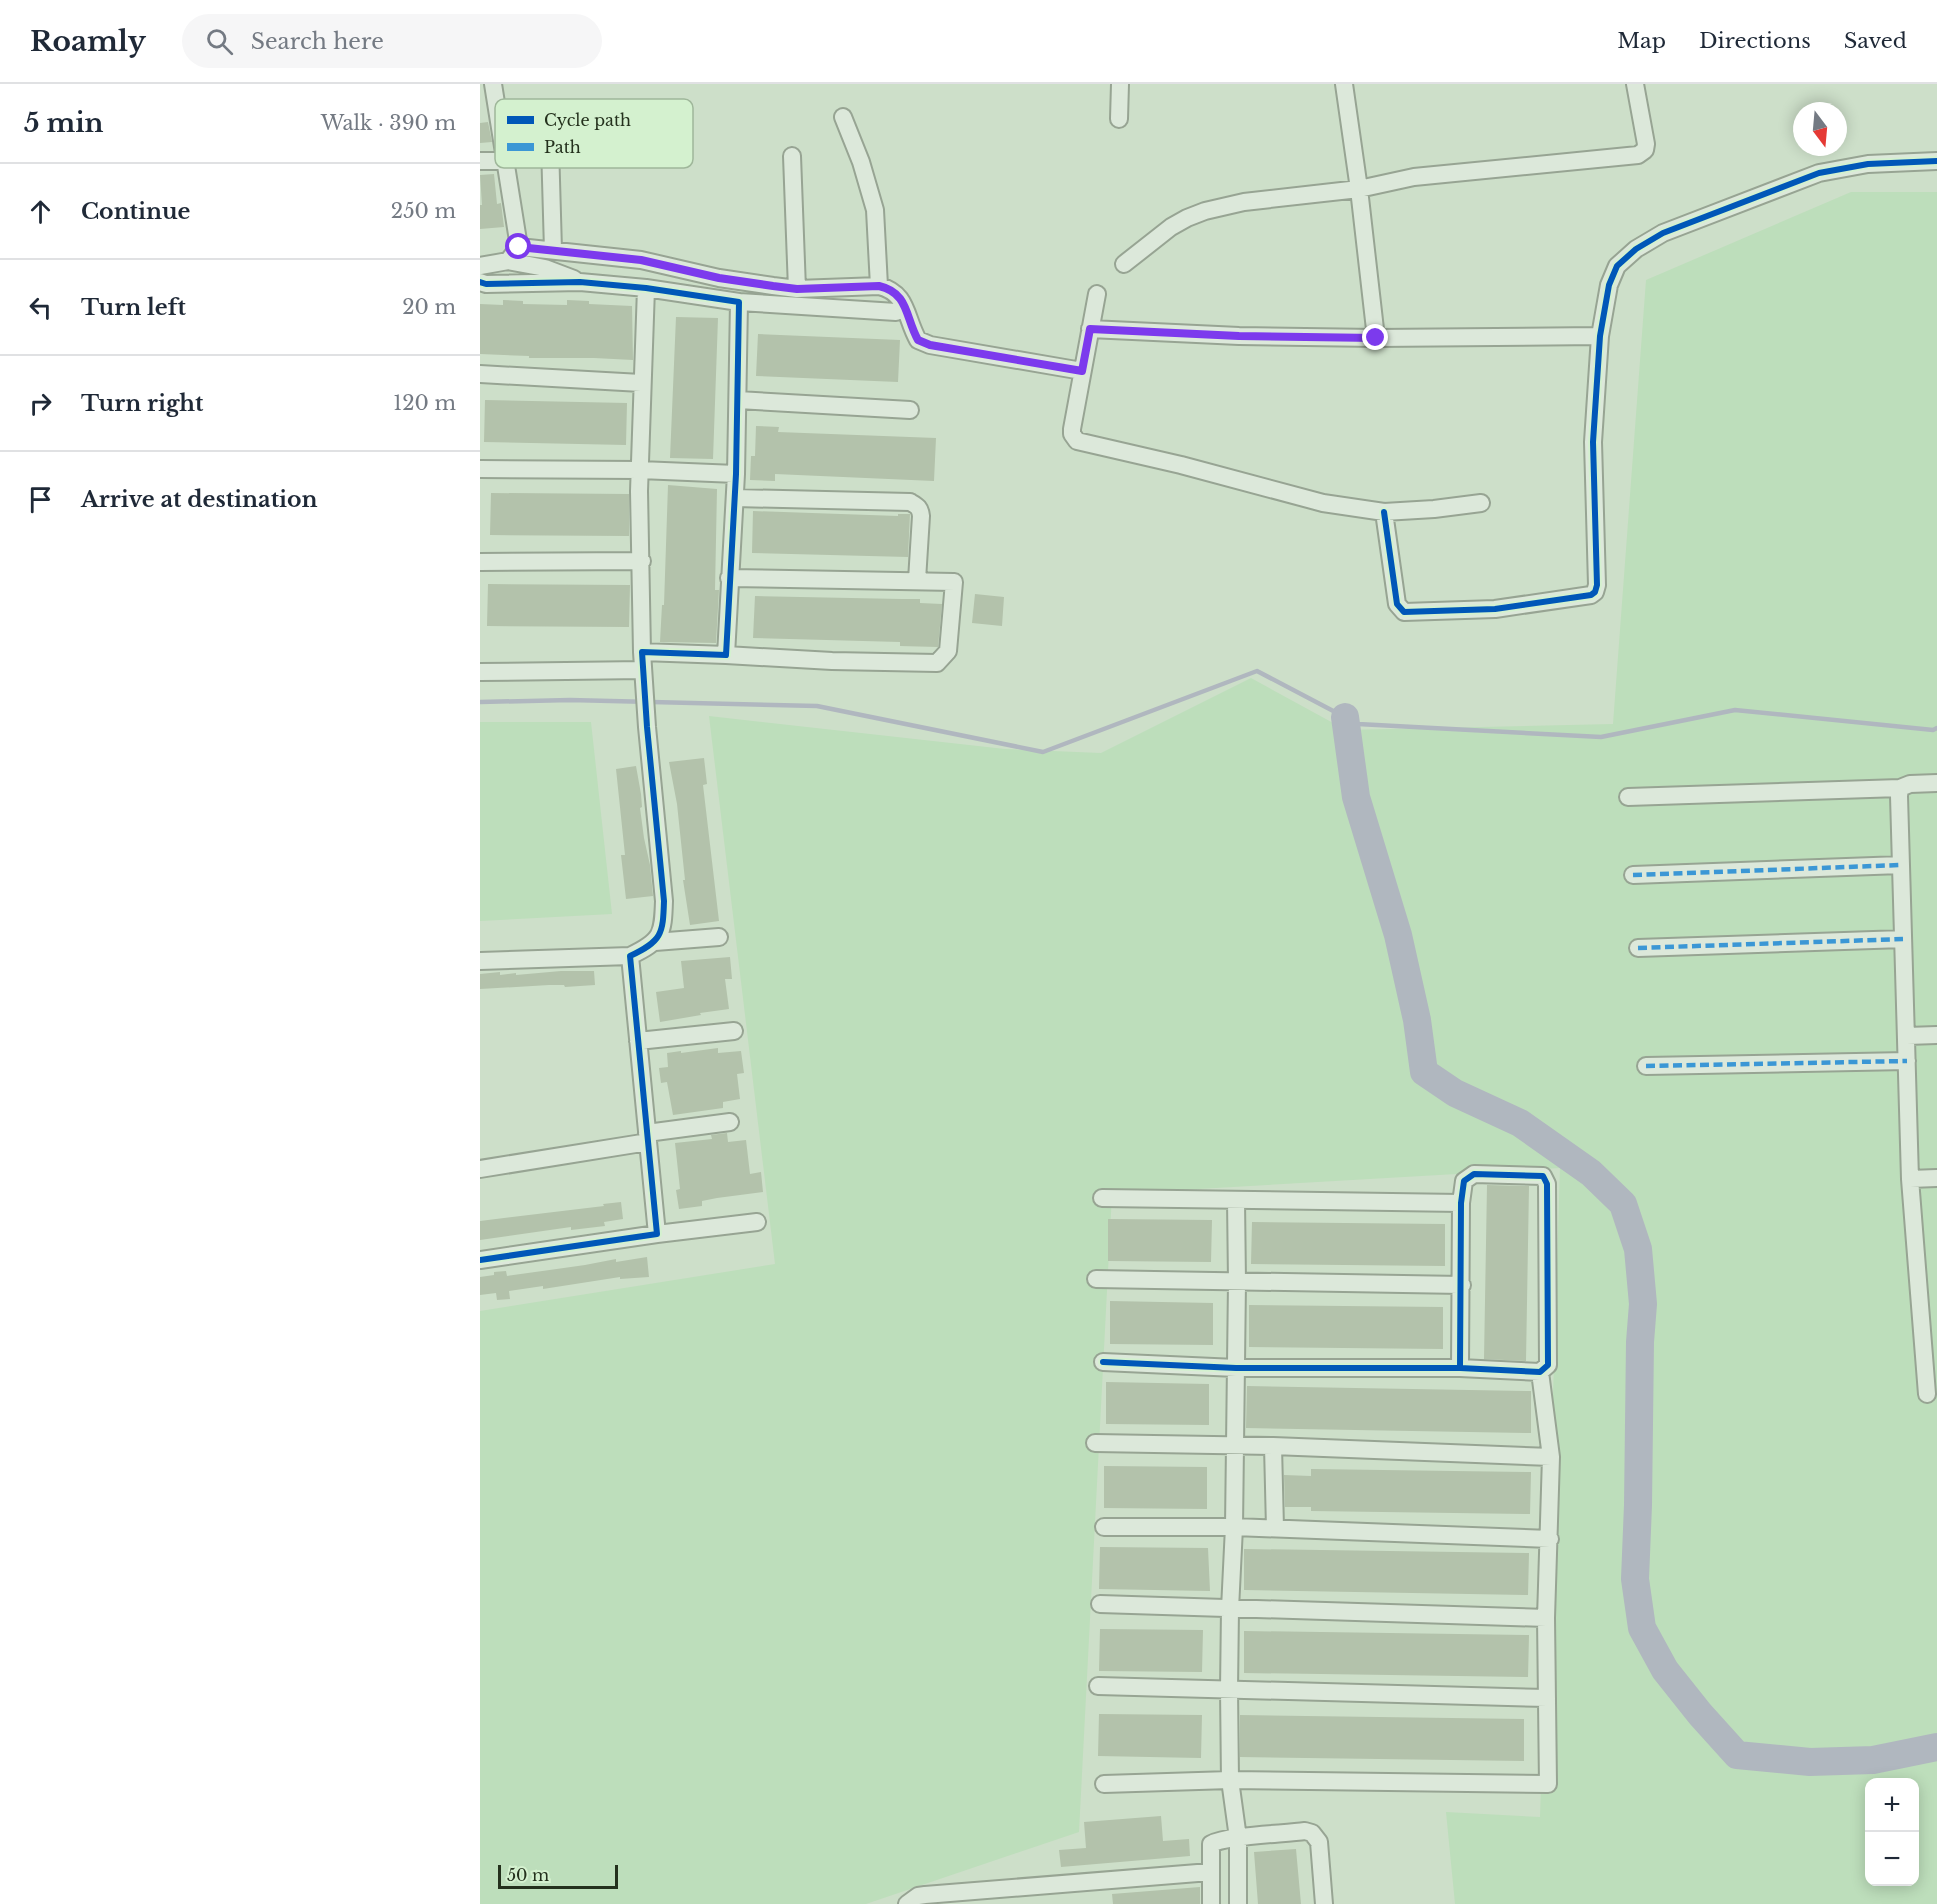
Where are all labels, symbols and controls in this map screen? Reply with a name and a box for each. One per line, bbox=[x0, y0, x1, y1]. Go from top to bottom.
search box bbox=[182, 14, 602, 68]
text: Roamly bbox=[30, 24, 146, 59]
icon: search bbox=[203, 25, 236, 58]
text: Search here bbox=[251, 28, 384, 55]
text: Map bbox=[1617, 28, 1666, 54]
text: Directions bbox=[1699, 28, 1811, 54]
text: Saved bbox=[1844, 28, 1907, 54]
legend bbox=[495, 99, 693, 168]
north arrow bbox=[1793, 102, 1847, 156]
text: 5 min bbox=[24, 107, 103, 139]
text: Cycle path bbox=[544, 110, 631, 130]
text: Walk · 390 m bbox=[321, 111, 456, 135]
text: Path bbox=[544, 137, 581, 157]
icon: ahead bbox=[24, 195, 57, 228]
text: Continue bbox=[81, 198, 190, 225]
text: 250 m bbox=[391, 199, 456, 223]
route start bbox=[505, 233, 531, 259]
icon: left bbox=[24, 291, 57, 324]
text: Turn left bbox=[81, 294, 186, 321]
text: 20 m bbox=[402, 295, 456, 319]
route end bbox=[1362, 324, 1388, 350]
icon: right bbox=[24, 387, 57, 420]
text: Turn right bbox=[81, 390, 203, 417]
text: 120 m bbox=[393, 391, 456, 415]
icon: arrive bbox=[24, 483, 57, 516]
text: Arrive at destination bbox=[81, 486, 318, 513]
map controls bbox=[1865, 1778, 1919, 1886]
button: + bbox=[1865, 1778, 1919, 1832]
button: − bbox=[1865, 1832, 1919, 1886]
scale bar bbox=[498, 1862, 618, 1890]
text: 50 m bbox=[507, 1865, 549, 1885]

